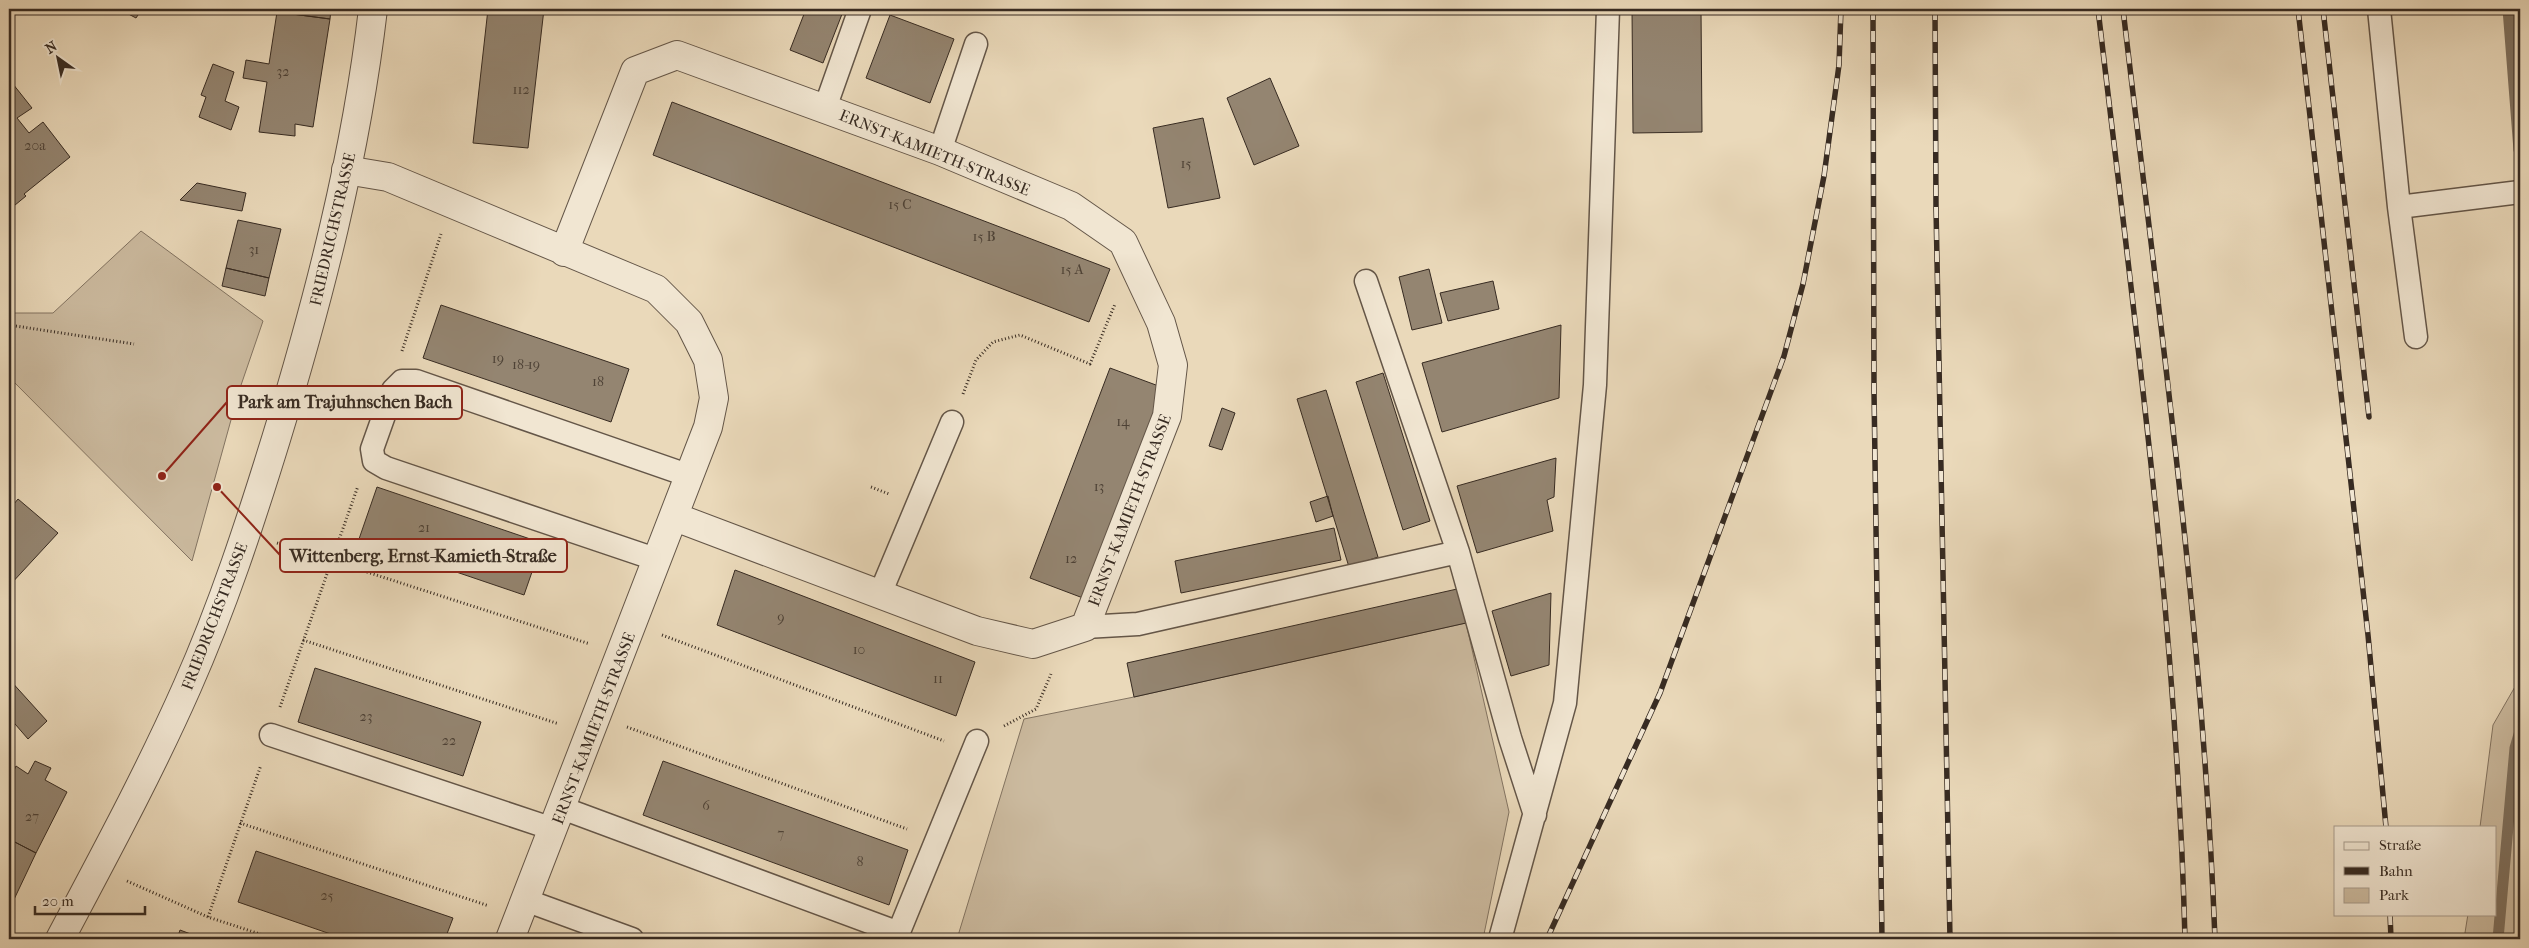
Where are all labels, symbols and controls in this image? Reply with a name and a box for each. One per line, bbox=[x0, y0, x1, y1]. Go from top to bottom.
north arrow bbox=[32, 32, 82, 82]
text: N bbox=[42, 37, 61, 58]
house number: 32 bbox=[277, 63, 289, 80]
house number: 112 bbox=[512, 81, 530, 98]
street label: ERNST-KAMIETH-STRASSE bbox=[837, 105, 1033, 200]
house number: 20a bbox=[24, 137, 46, 154]
street label: FRIEDRICHSTRASSE bbox=[306, 150, 359, 308]
house number: 15 bbox=[1181, 155, 1192, 172]
house number: 15 C bbox=[888, 196, 912, 213]
house number: 15 B bbox=[972, 228, 996, 245]
house number: 31 bbox=[249, 241, 259, 258]
house number: 15 A bbox=[1060, 261, 1084, 278]
house number: 19 bbox=[492, 350, 504, 367]
house number: 18-19 bbox=[512, 356, 540, 373]
house number: 18 bbox=[592, 373, 604, 390]
callout: Park am Trajuhnschen Bach bbox=[227, 386, 462, 419]
text: Park am Trajuhnschen Bach bbox=[238, 392, 453, 413]
street label: ERNST-KAMIETH-STRASSE bbox=[1084, 411, 1175, 609]
house number: 14 bbox=[1116, 413, 1130, 430]
house number: 13 bbox=[1094, 478, 1104, 495]
house number: 21 bbox=[418, 519, 430, 536]
street label: FRIEDRICHSTRASSE bbox=[178, 539, 251, 693]
callout: Wittenberg, Ernst-Kamieth-Straße bbox=[280, 539, 567, 572]
text: Wittenberg, Ernst-Kamieth-Straße bbox=[288, 546, 557, 567]
house number: 12 bbox=[1065, 550, 1077, 567]
house number: 9 bbox=[777, 609, 785, 626]
street label: ERNST-KAMIETH-STRASSE bbox=[548, 629, 639, 827]
house number: 10 bbox=[853, 641, 865, 658]
house number: 11 bbox=[933, 670, 943, 687]
house number: 23 bbox=[360, 708, 372, 725]
house number: 22 bbox=[442, 732, 456, 749]
house number: 6 bbox=[702, 797, 710, 814]
house number: 27 bbox=[25, 808, 39, 825]
house number: 7 bbox=[778, 825, 785, 842]
legend bbox=[2334, 826, 2496, 916]
text: Straße bbox=[2379, 836, 2422, 854]
house number: 8 bbox=[856, 853, 864, 870]
text: Bahn bbox=[2379, 862, 2413, 880]
scale bar bbox=[35, 883, 145, 915]
text: Park bbox=[2379, 886, 2409, 904]
house number: 25 bbox=[320, 887, 334, 904]
text: 20 m bbox=[42, 892, 74, 910]

